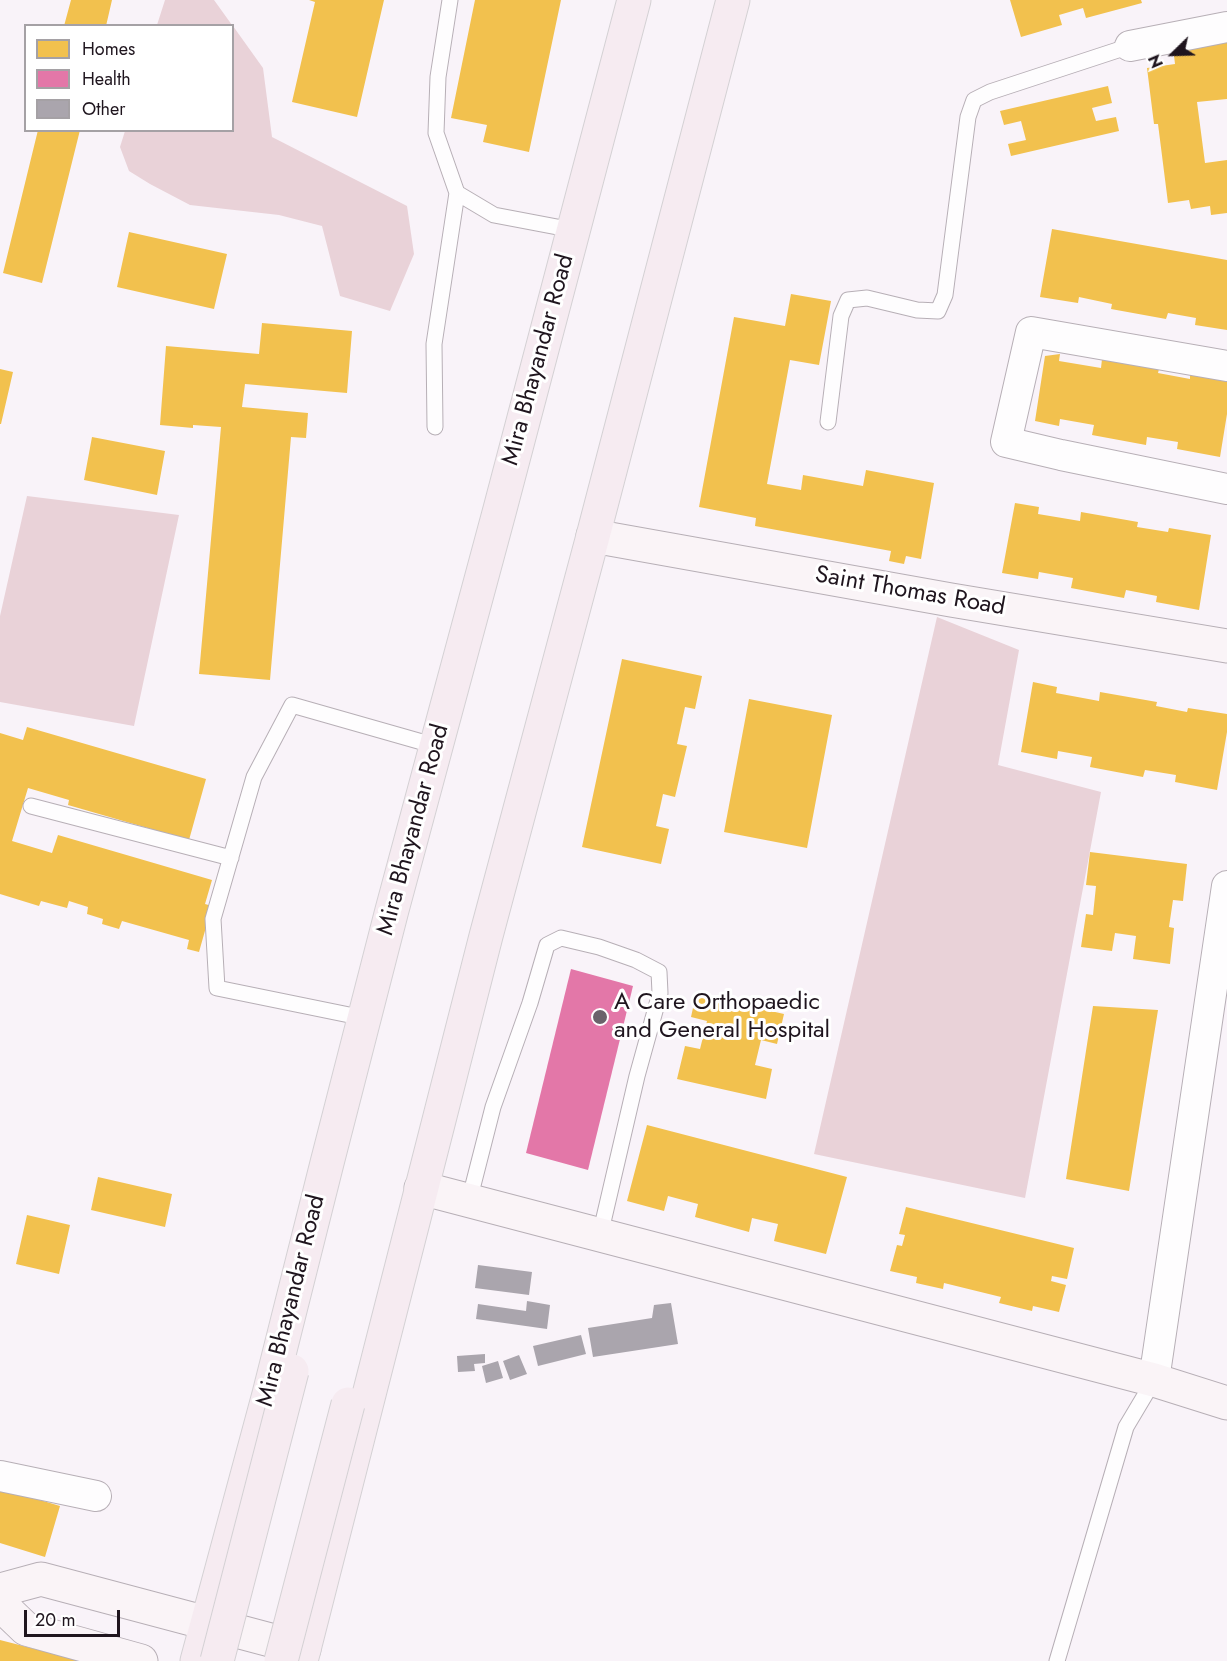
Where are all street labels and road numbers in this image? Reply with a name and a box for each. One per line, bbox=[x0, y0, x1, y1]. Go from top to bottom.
street label: Mira Bhayandar Road bbox=[497, 251, 581, 469]
street label: Saint Thomas Road bbox=[813, 561, 1007, 623]
street label: Mira Bhayandar Road bbox=[372, 721, 456, 939]
street label: Mira Bhayandar Road bbox=[252, 1192, 332, 1410]

